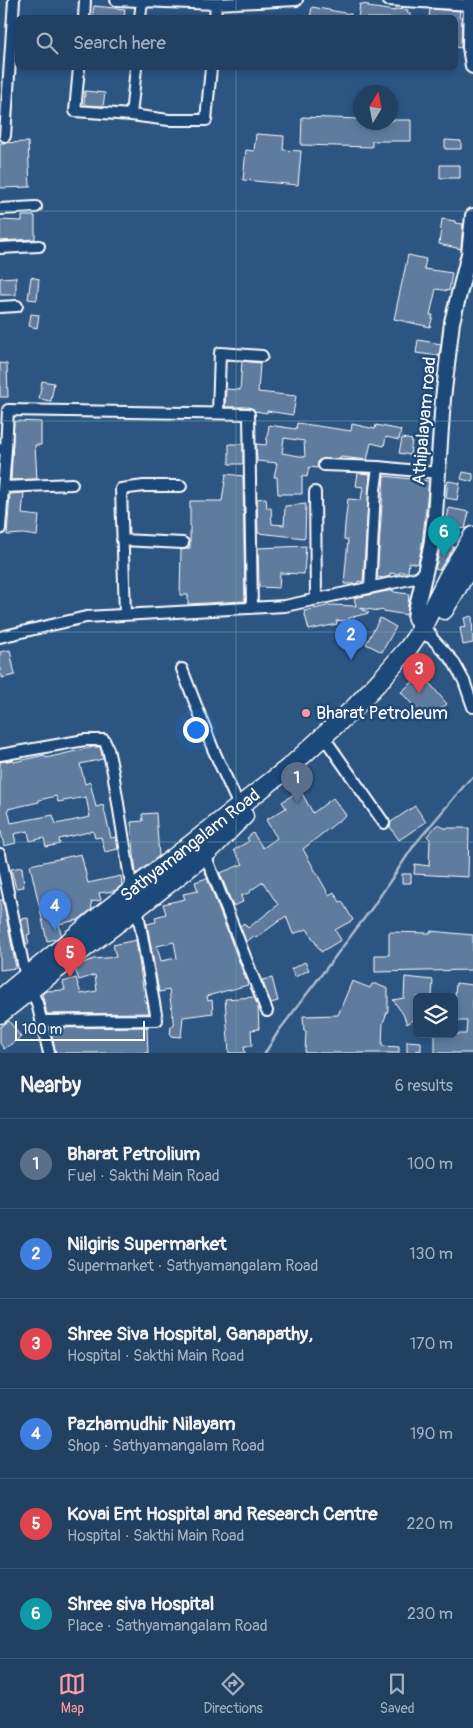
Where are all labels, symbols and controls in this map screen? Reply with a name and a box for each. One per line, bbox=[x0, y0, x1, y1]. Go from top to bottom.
search box bbox=[15, 15, 458, 70]
icon: search bbox=[33, 29, 61, 57]
text: Search here bbox=[73, 31, 166, 55]
north arrow bbox=[353, 85, 398, 130]
street label: Athipalayam road bbox=[407, 356, 442, 486]
pin: 6 bbox=[428, 516, 460, 557]
pin: 2 bbox=[335, 619, 367, 660]
pin: 3 bbox=[403, 653, 435, 694]
place label: Bharat Petroleum bbox=[316, 702, 448, 725]
marker: Bharat Petroleum bbox=[300, 707, 312, 719]
your location bbox=[183, 717, 209, 743]
pin: 1 bbox=[281, 762, 313, 803]
street label: Sathyamangalam Road bbox=[116, 784, 265, 907]
pin: 4 bbox=[39, 890, 71, 931]
pin: 5 bbox=[54, 937, 86, 978]
map controls bbox=[413, 993, 458, 1038]
button: layers bbox=[413, 993, 458, 1038]
scale bar bbox=[15, 1018, 145, 1041]
text: 100 m bbox=[22, 1021, 62, 1038]
text: Nearby bbox=[20, 1072, 81, 1099]
text: 6 results bbox=[395, 1076, 453, 1096]
text: Bharat Petrolium bbox=[67, 1142, 200, 1166]
text: 1 bbox=[33, 1154, 39, 1174]
text: 100 m bbox=[407, 1154, 453, 1174]
text: Fuel · Sakthi Main Road bbox=[67, 1166, 220, 1186]
text: Nilgiris Supermarket bbox=[67, 1232, 227, 1256]
text: 2 bbox=[32, 1244, 40, 1264]
text: 130 m bbox=[409, 1244, 453, 1264]
text: Supermarket · Sathyamangalam Road bbox=[67, 1256, 318, 1276]
text: Shree Siva Hospital, Ganapathy, bbox=[67, 1322, 313, 1346]
text: 3 bbox=[32, 1334, 40, 1354]
text: 170 m bbox=[410, 1334, 453, 1354]
text: Hospital · Sakthi Main Road bbox=[67, 1346, 244, 1366]
text: Pazhamudhir Nilayam bbox=[67, 1412, 236, 1436]
text: 4 bbox=[31, 1424, 41, 1444]
text: 190 m bbox=[410, 1424, 453, 1444]
text: Shop · Sathyamangalam Road bbox=[67, 1436, 265, 1456]
text: Kovai Ent Hospital and Research Centre bbox=[67, 1502, 378, 1526]
text: 5 bbox=[32, 1514, 40, 1534]
text: 220 m bbox=[407, 1514, 453, 1534]
text: Hospital · Sakthi Main Road bbox=[67, 1526, 244, 1546]
text: Shree siva Hospital bbox=[67, 1592, 214, 1616]
text: 6 bbox=[31, 1604, 41, 1624]
text: 230 m bbox=[407, 1604, 453, 1624]
text: Place · Sathyamangalam Road bbox=[67, 1616, 268, 1636]
tab: Map bbox=[58, 1670, 86, 1717]
tab: Directions bbox=[203, 1670, 263, 1717]
tab: Saved bbox=[380, 1670, 415, 1717]

